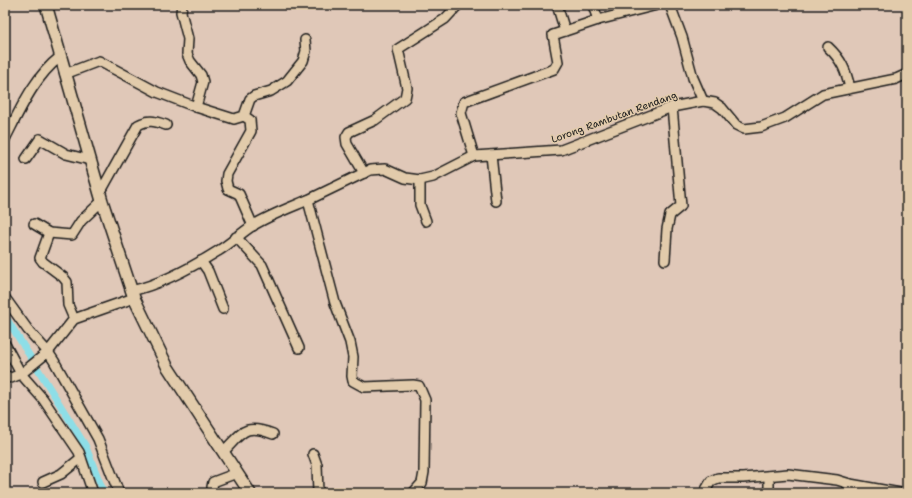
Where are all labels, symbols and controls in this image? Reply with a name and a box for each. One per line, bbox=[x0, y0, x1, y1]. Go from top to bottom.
street label: Lorong Rambutan Rendang bbox=[549, 88, 679, 146]

